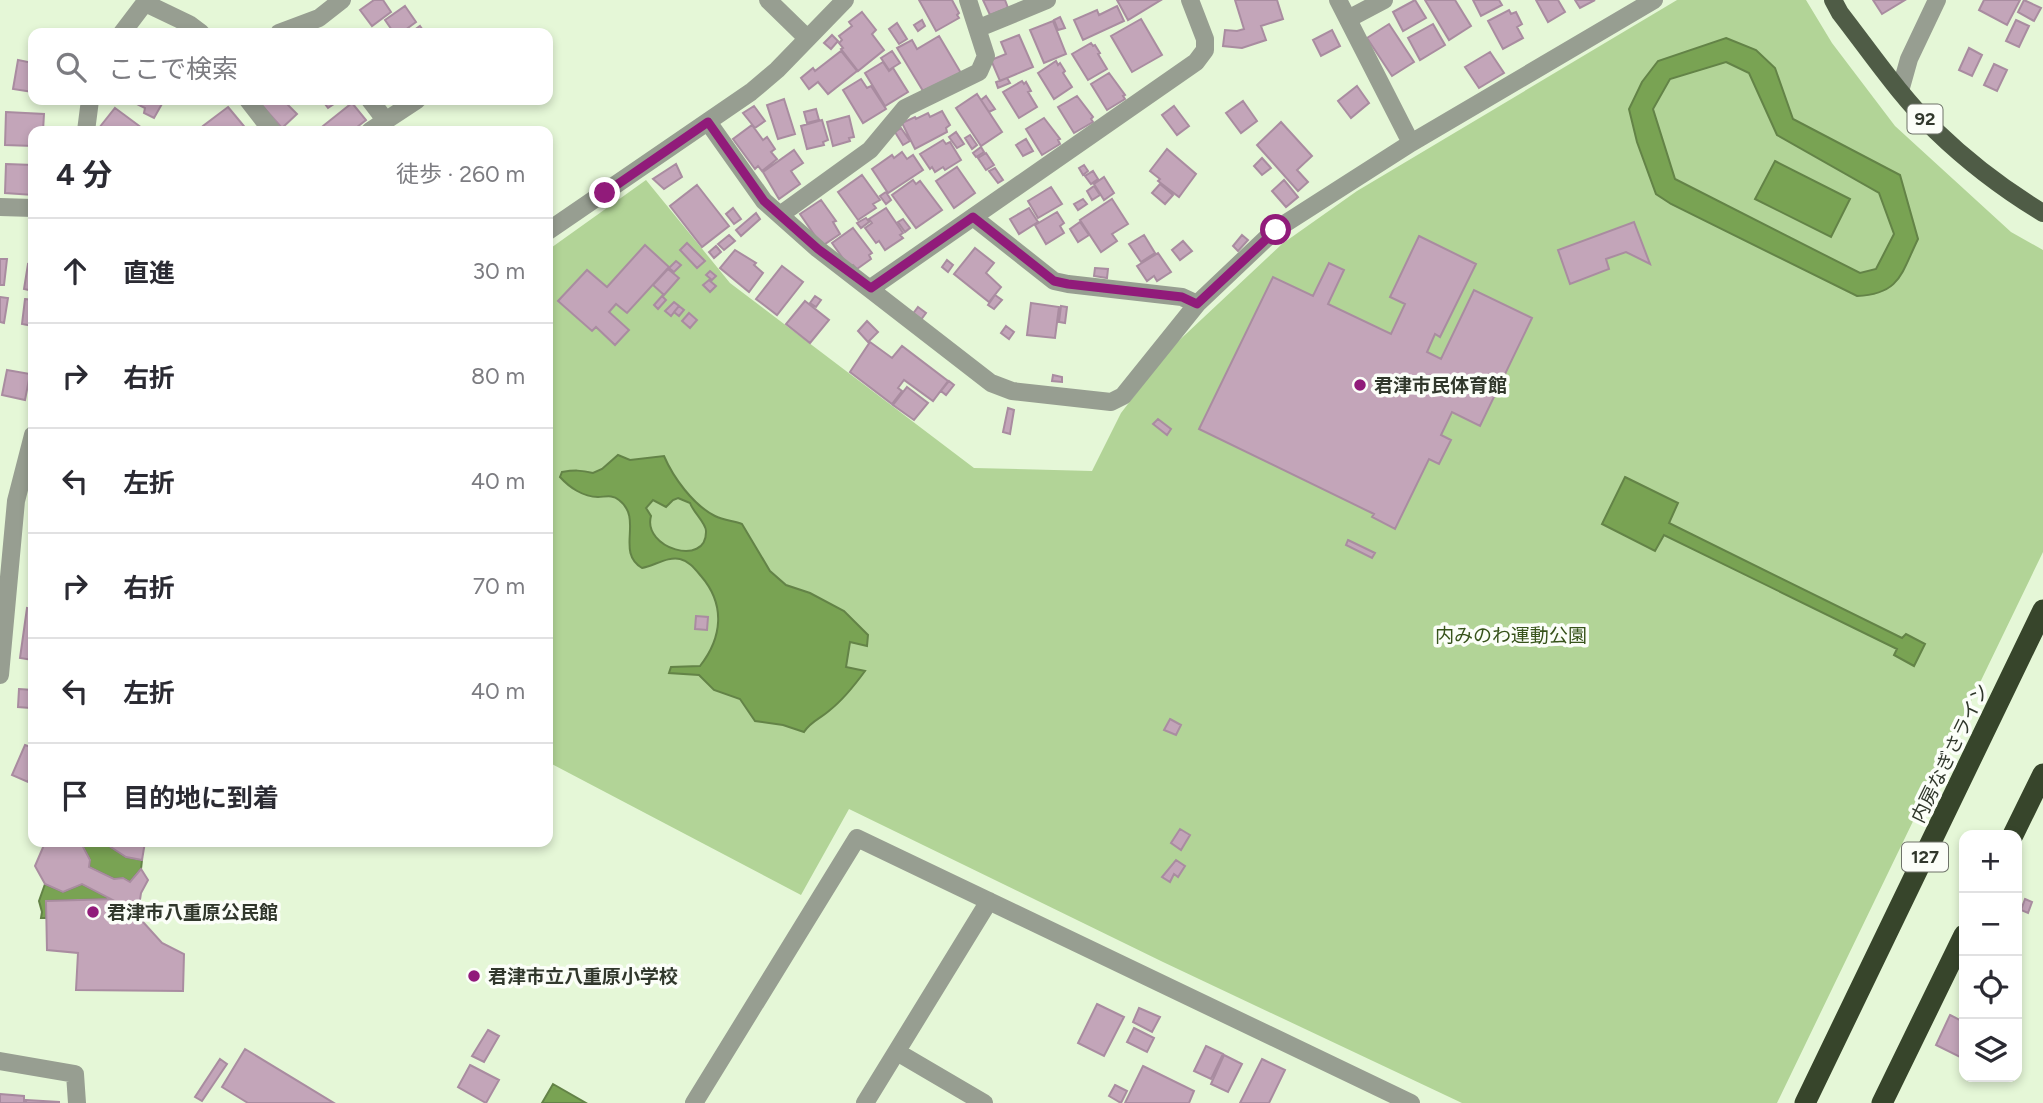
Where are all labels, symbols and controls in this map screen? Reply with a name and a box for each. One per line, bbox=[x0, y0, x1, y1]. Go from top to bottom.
search box bbox=[28, 28, 553, 105]
icon: search bbox=[52, 48, 90, 86]
text: ここで検索 bbox=[108, 53, 238, 85]
road number: 92 bbox=[1908, 104, 1942, 134]
text: 4 分 bbox=[56, 156, 112, 193]
text: 徒歩 · 260 m bbox=[396, 160, 525, 188]
route end bbox=[589, 177, 620, 208]
route start bbox=[1260, 214, 1291, 245]
icon: ahead bbox=[56, 252, 94, 290]
text: 直進 bbox=[123, 257, 175, 289]
text: 30 m bbox=[472, 257, 525, 285]
icon: right bbox=[56, 357, 94, 395]
text: 右折 bbox=[123, 362, 175, 394]
text: 80 m bbox=[471, 362, 525, 390]
place label: 君津市民体育館 bbox=[1374, 374, 1507, 397]
marker: 君津市民体育館 bbox=[1352, 377, 1368, 393]
icon: left bbox=[56, 462, 94, 500]
text: 左折 bbox=[123, 467, 175, 499]
text: 40 m bbox=[471, 467, 525, 495]
icon: right bbox=[56, 567, 94, 605]
text: 右折 bbox=[123, 572, 175, 604]
text: 70 m bbox=[473, 572, 525, 600]
park label: 内みのわ運動公園 bbox=[1435, 624, 1587, 647]
icon: left bbox=[56, 672, 94, 710]
text: 左折 bbox=[123, 677, 175, 709]
text: 40 m bbox=[471, 677, 525, 705]
street label: 内房なぎさライン bbox=[1906, 680, 1994, 826]
icon: arrive bbox=[56, 777, 94, 815]
text: 目的地に到着 bbox=[123, 782, 279, 814]
map controls bbox=[1959, 830, 2022, 1082]
button: + bbox=[1959, 830, 2022, 893]
road number: 127 bbox=[1902, 842, 1948, 872]
button: − bbox=[1959, 893, 2022, 956]
place label: 君津市八重原公民館 bbox=[107, 901, 278, 924]
marker: 君津市八重原公民館 bbox=[85, 904, 101, 920]
button: locate bbox=[1959, 956, 2022, 1019]
place label: 君津市立八重原小学校 bbox=[488, 965, 678, 988]
marker: 君津市立八重原小学校 bbox=[466, 968, 482, 984]
button: layers bbox=[1959, 1019, 2022, 1082]

